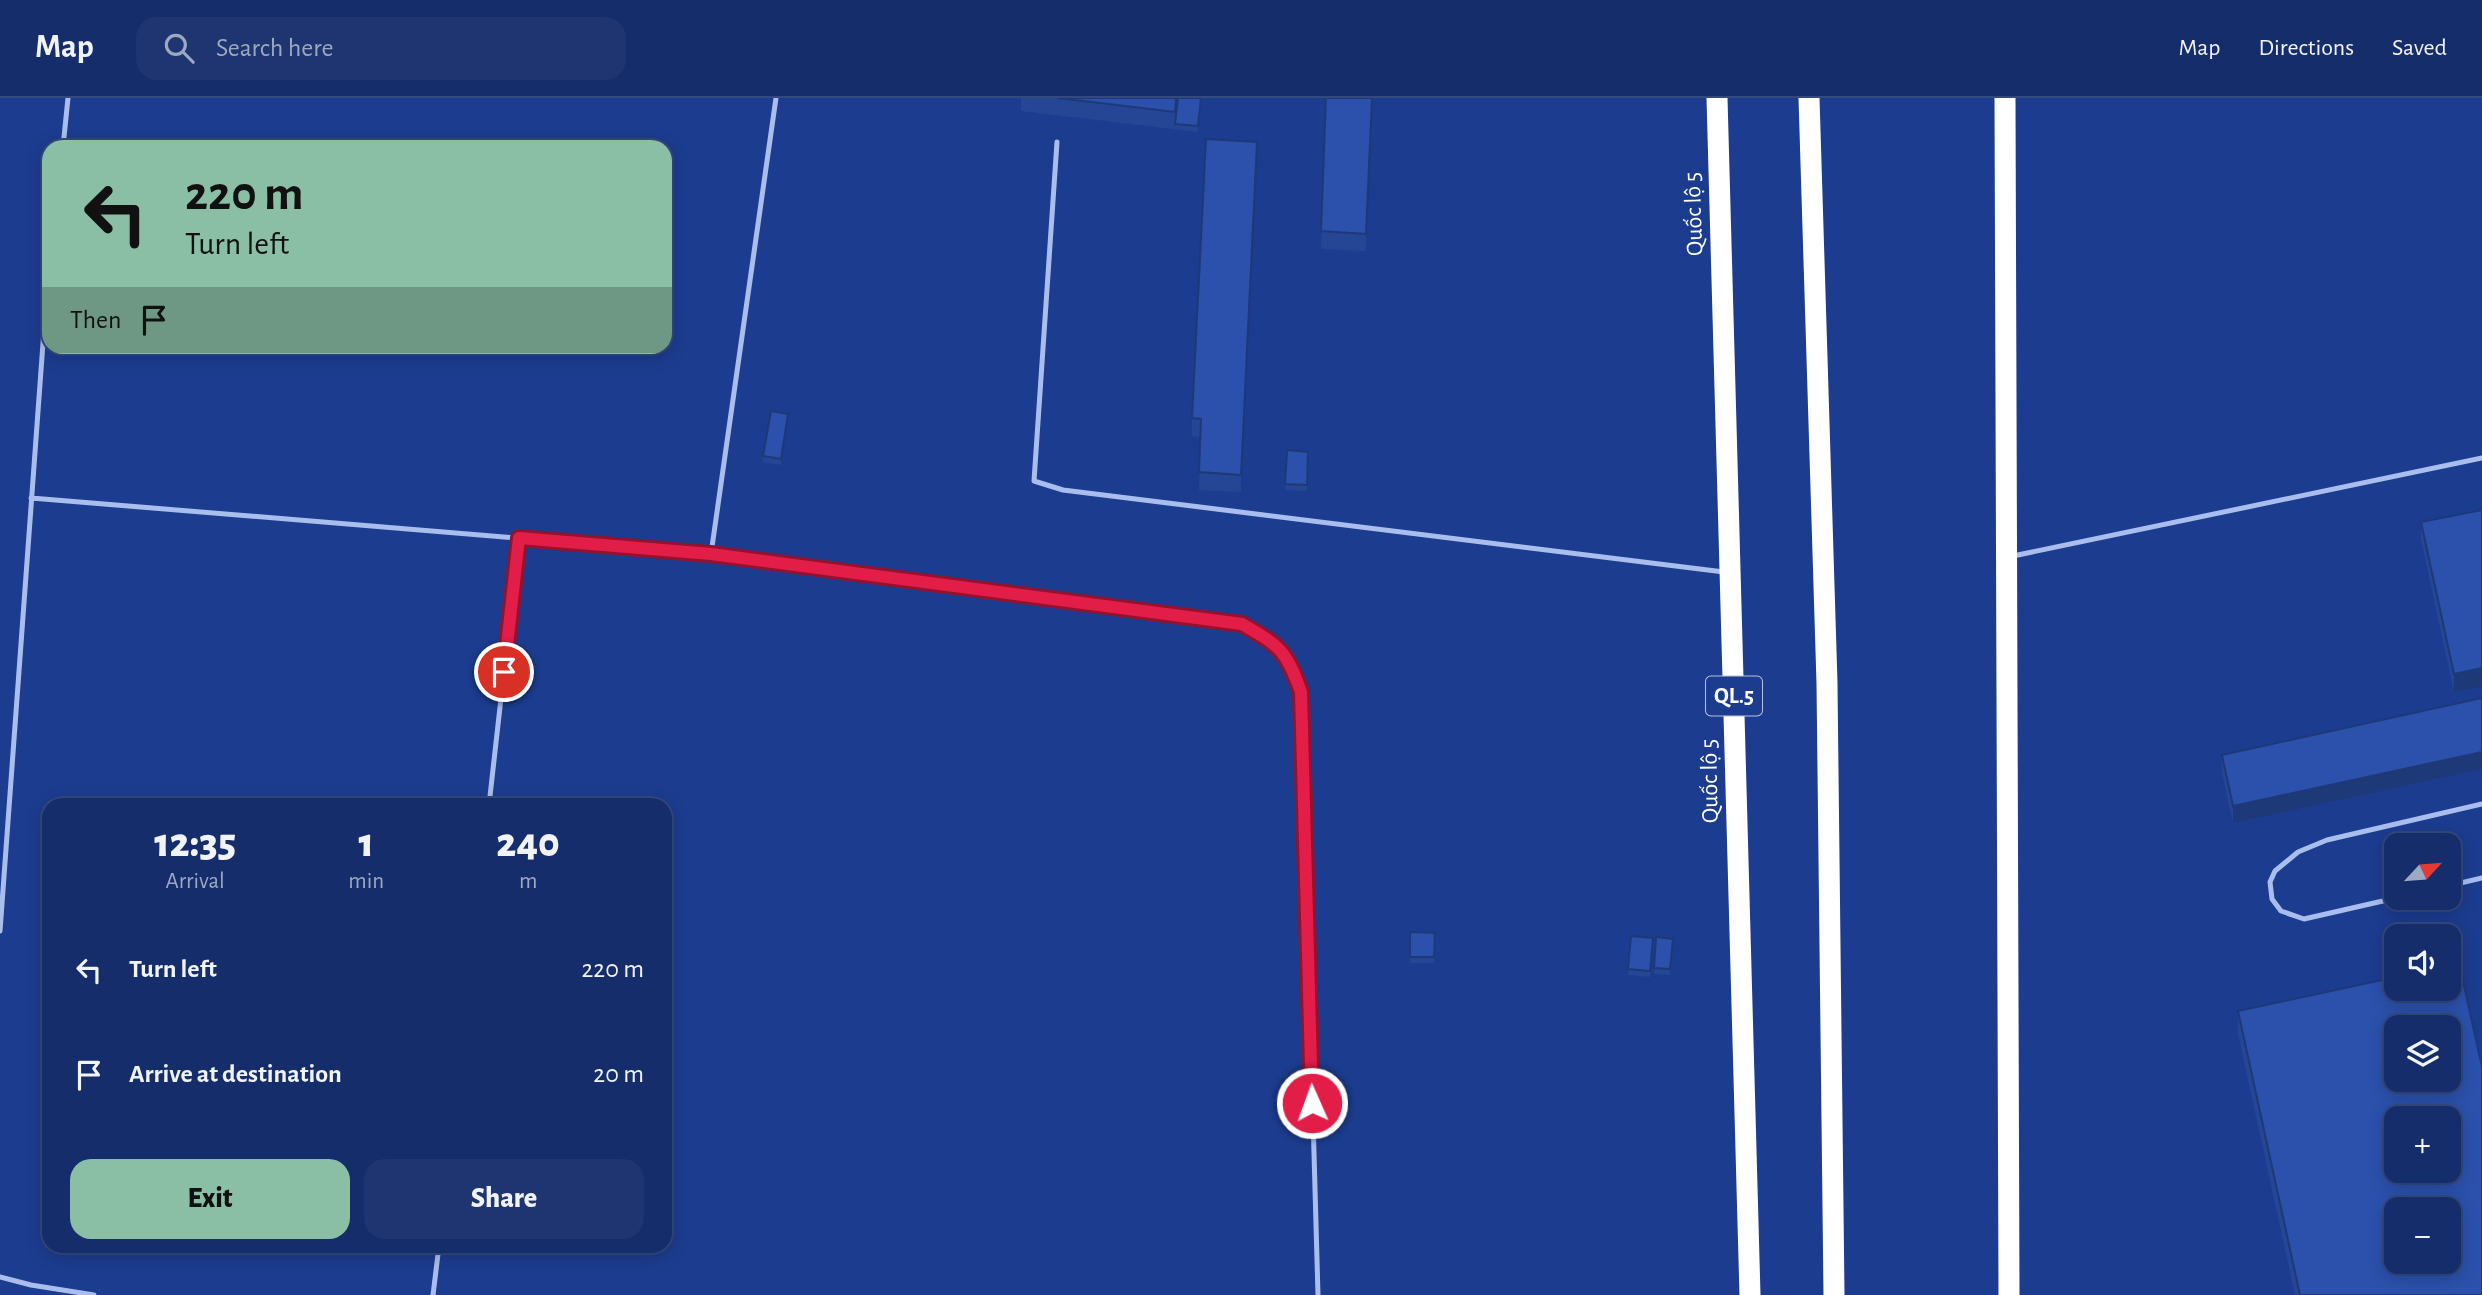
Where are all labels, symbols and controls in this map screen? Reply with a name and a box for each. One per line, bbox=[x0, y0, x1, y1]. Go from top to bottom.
search box bbox=[136, 17, 626, 80]
icon: search bbox=[160, 29, 198, 67]
text: Map bbox=[35, 31, 94, 64]
text: Search here bbox=[216, 35, 334, 61]
text: Map bbox=[2178, 36, 2220, 60]
text: Directions bbox=[2258, 36, 2354, 60]
text: Saved bbox=[2392, 36, 2447, 60]
icon: left bbox=[70, 168, 161, 259]
text: 220 m bbox=[185, 170, 304, 219]
street label: Quốc lộ 5 bbox=[1681, 171, 1707, 257]
text: Turn left bbox=[185, 228, 289, 260]
icon: arrive bbox=[135, 301, 173, 339]
text: Then bbox=[70, 307, 121, 333]
pin bbox=[474, 642, 534, 702]
icon: arrive bbox=[485, 653, 523, 691]
road number: QL.5 bbox=[1706, 676, 1762, 716]
street label: Quốc lộ 5 bbox=[1697, 739, 1723, 823]
text: 12:35 bbox=[154, 822, 236, 864]
text: 1 bbox=[359, 822, 374, 864]
text: 240 bbox=[496, 822, 560, 864]
north arrow bbox=[2384, 833, 2460, 910]
map controls bbox=[2384, 833, 2461, 1274]
text: Arrival bbox=[166, 870, 225, 893]
text: min bbox=[348, 870, 384, 893]
text: m bbox=[519, 870, 537, 893]
button: sound bbox=[2384, 924, 2461, 1001]
icon: left bbox=[70, 951, 108, 989]
text: Turn left bbox=[129, 956, 217, 982]
text: 220 m bbox=[582, 956, 644, 982]
button: layers bbox=[2384, 1015, 2461, 1092]
icon: arrive bbox=[70, 1056, 108, 1094]
text: Arrive at destination bbox=[129, 1061, 342, 1087]
text: 20 m bbox=[593, 1061, 644, 1087]
position arrow bbox=[1275, 1066, 1349, 1140]
button: + bbox=[2384, 1106, 2461, 1183]
button: Exit bbox=[70, 1159, 350, 1239]
button: Share bbox=[364, 1159, 644, 1239]
button: − bbox=[2384, 1197, 2461, 1274]

